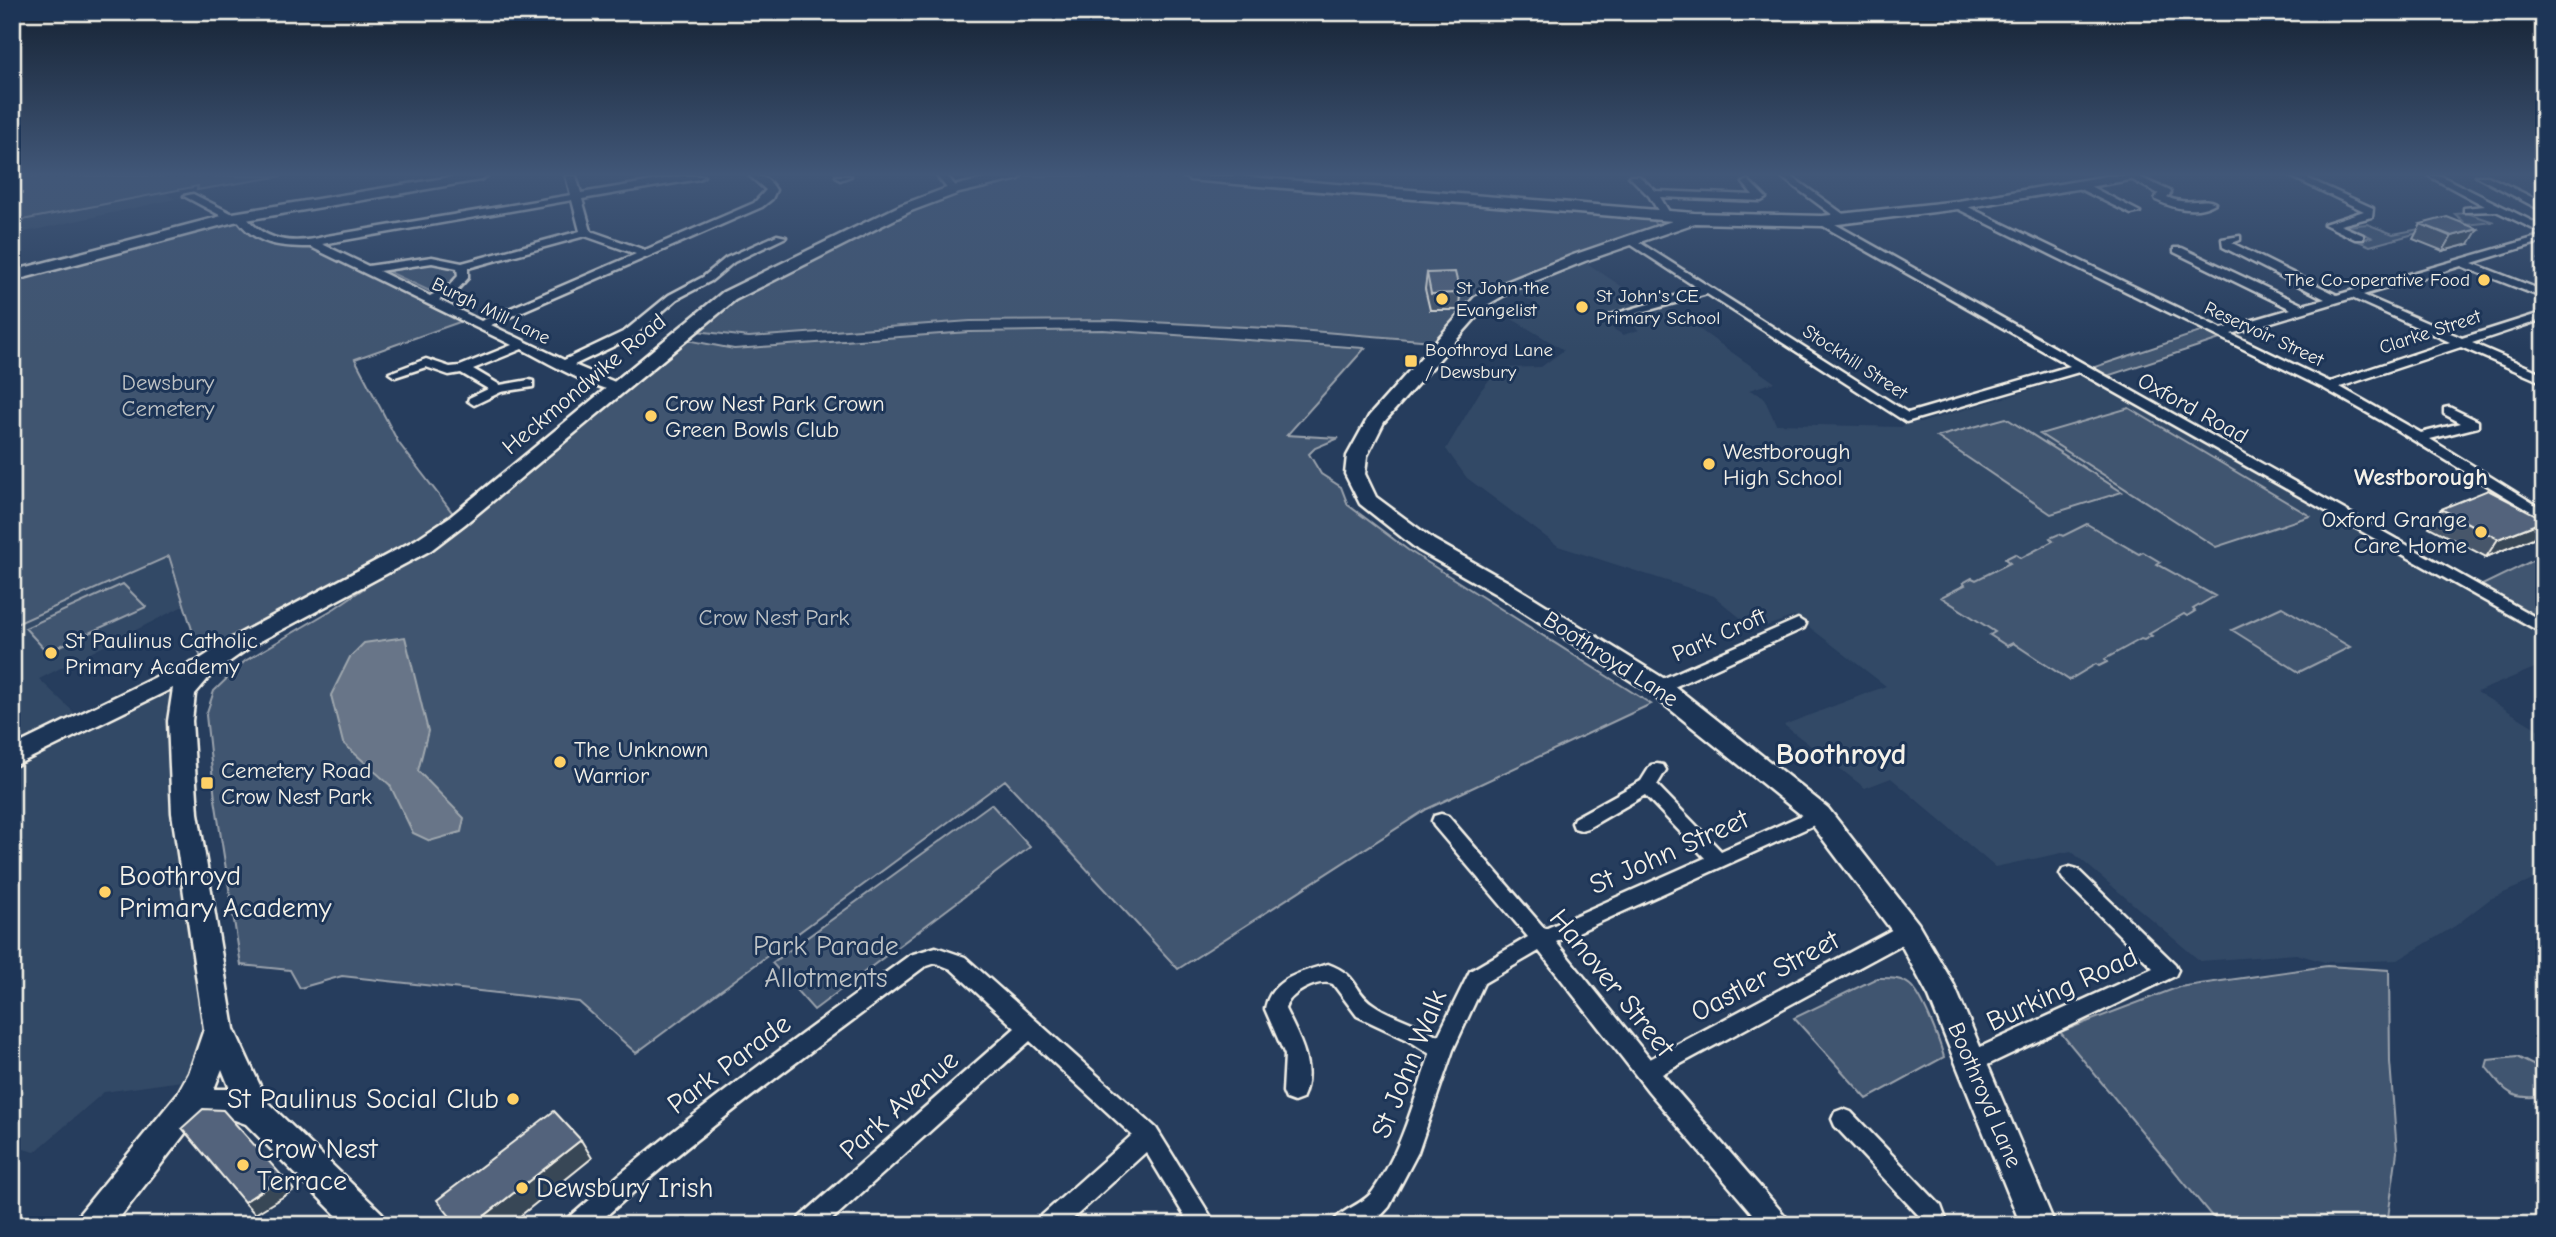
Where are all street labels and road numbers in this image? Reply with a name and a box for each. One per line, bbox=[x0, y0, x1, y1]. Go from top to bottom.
street label: Burgh Mill Lane bbox=[428, 273, 554, 349]
street label: Reservoir Street bbox=[2201, 297, 2328, 371]
street label: Clarke Street bbox=[2376, 305, 2484, 359]
street label: Heckmondwike Road bbox=[497, 308, 671, 460]
street label: Stockhill Street bbox=[1798, 320, 1912, 404]
street label: Oxford Road bbox=[2133, 367, 2253, 449]
street label: Park Croft bbox=[1668, 602, 1771, 668]
street label: Boothroyd Lane bbox=[1539, 605, 1683, 713]
street label: St John Street bbox=[1585, 802, 1754, 901]
street label: Hanover Street bbox=[1543, 903, 1682, 1064]
street label: Oastler Street bbox=[1686, 923, 1845, 1028]
street label: Burking Road bbox=[1981, 940, 2143, 1038]
street label: St John Walk bbox=[1365, 985, 1453, 1143]
street label: Park Parade bbox=[661, 1007, 797, 1121]
street label: Boothroyd Lane bbox=[1942, 1018, 2028, 1172]
street label: Park Avenue bbox=[833, 1044, 965, 1166]

